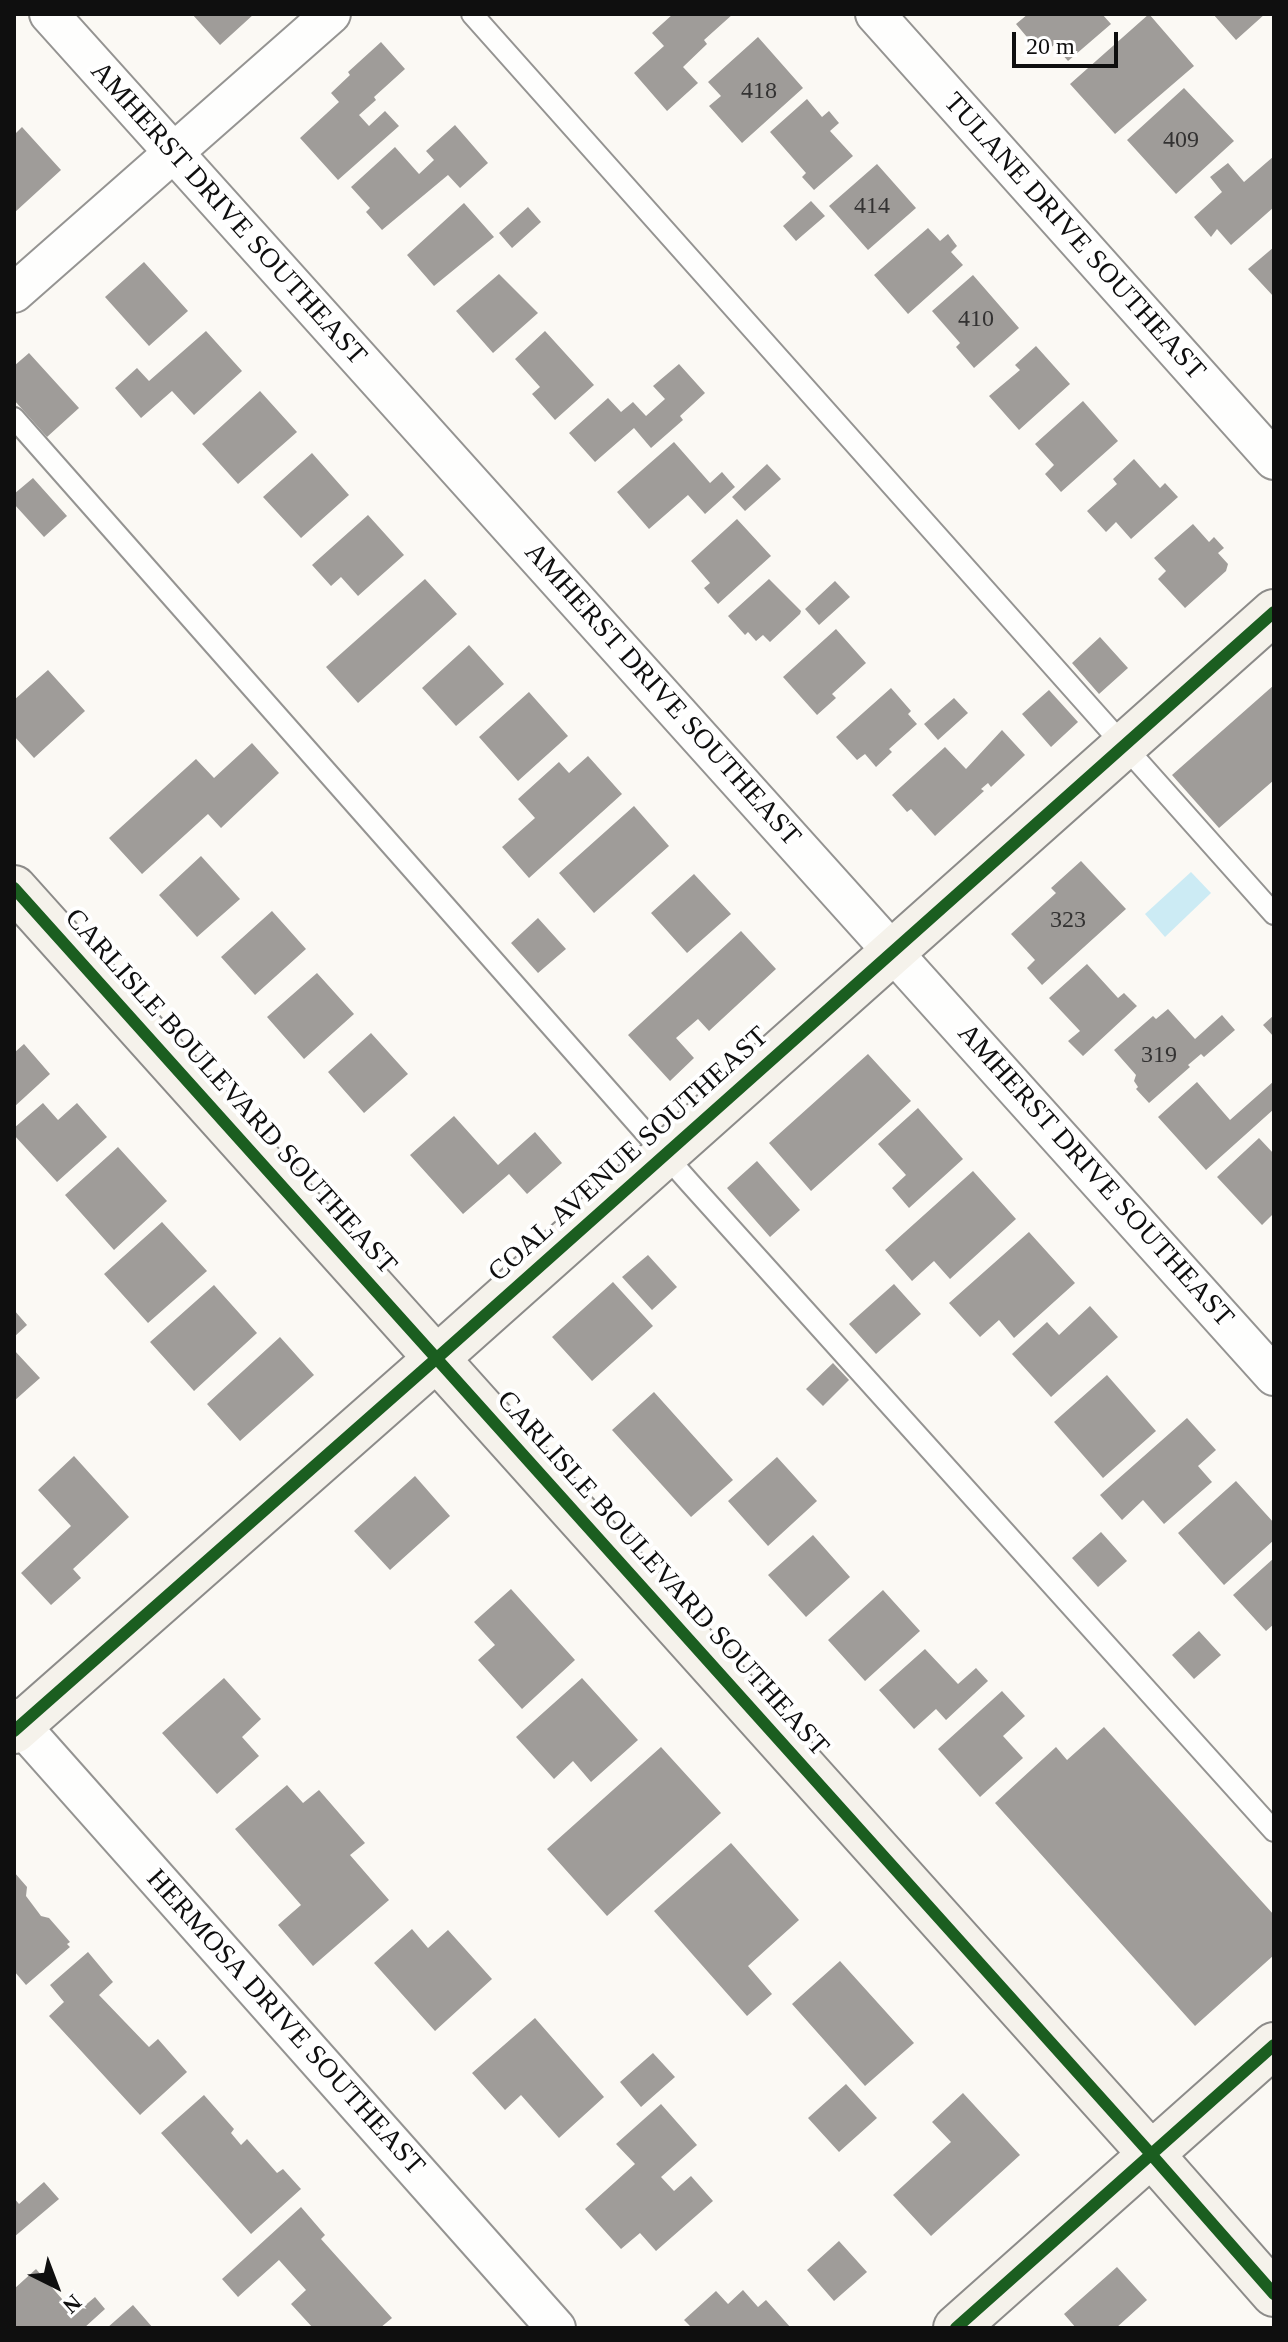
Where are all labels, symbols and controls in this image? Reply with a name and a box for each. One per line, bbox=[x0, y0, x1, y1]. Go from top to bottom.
scale bar bbox=[1016, 16, 1122, 66]
text: 20 m bbox=[1026, 33, 1075, 59]
street label: AMHERST DRIVE SOUTHEAST bbox=[83, 55, 373, 373]
house number: 418 bbox=[741, 78, 777, 106]
street label: TULANE DRIVE SOUTHEAST bbox=[936, 86, 1212, 388]
house number: 409 bbox=[1163, 127, 1199, 155]
house number: 414 bbox=[854, 193, 890, 221]
house number: 410 bbox=[958, 306, 994, 334]
street label: AMHERST DRIVE SOUTHEAST bbox=[517, 536, 807, 854]
street label: CARLISLE BOULEVARD SOUTHEAST bbox=[57, 902, 403, 1282]
house number: 323 bbox=[1050, 907, 1086, 935]
street label: AMHERST DRIVE SOUTHEAST bbox=[950, 1017, 1240, 1335]
street label: COAL AVENUE SOUTHEAST bbox=[482, 1020, 776, 1290]
house number: 319 bbox=[1141, 1042, 1177, 1070]
street label: CARLISLE BOULEVARD SOUTHEAST bbox=[489, 1384, 835, 1764]
street label: HERMOSA DRIVE SOUTHEAST bbox=[139, 1863, 431, 2183]
north arrow bbox=[16, 2246, 96, 2326]
text: N bbox=[58, 2290, 87, 2319]

